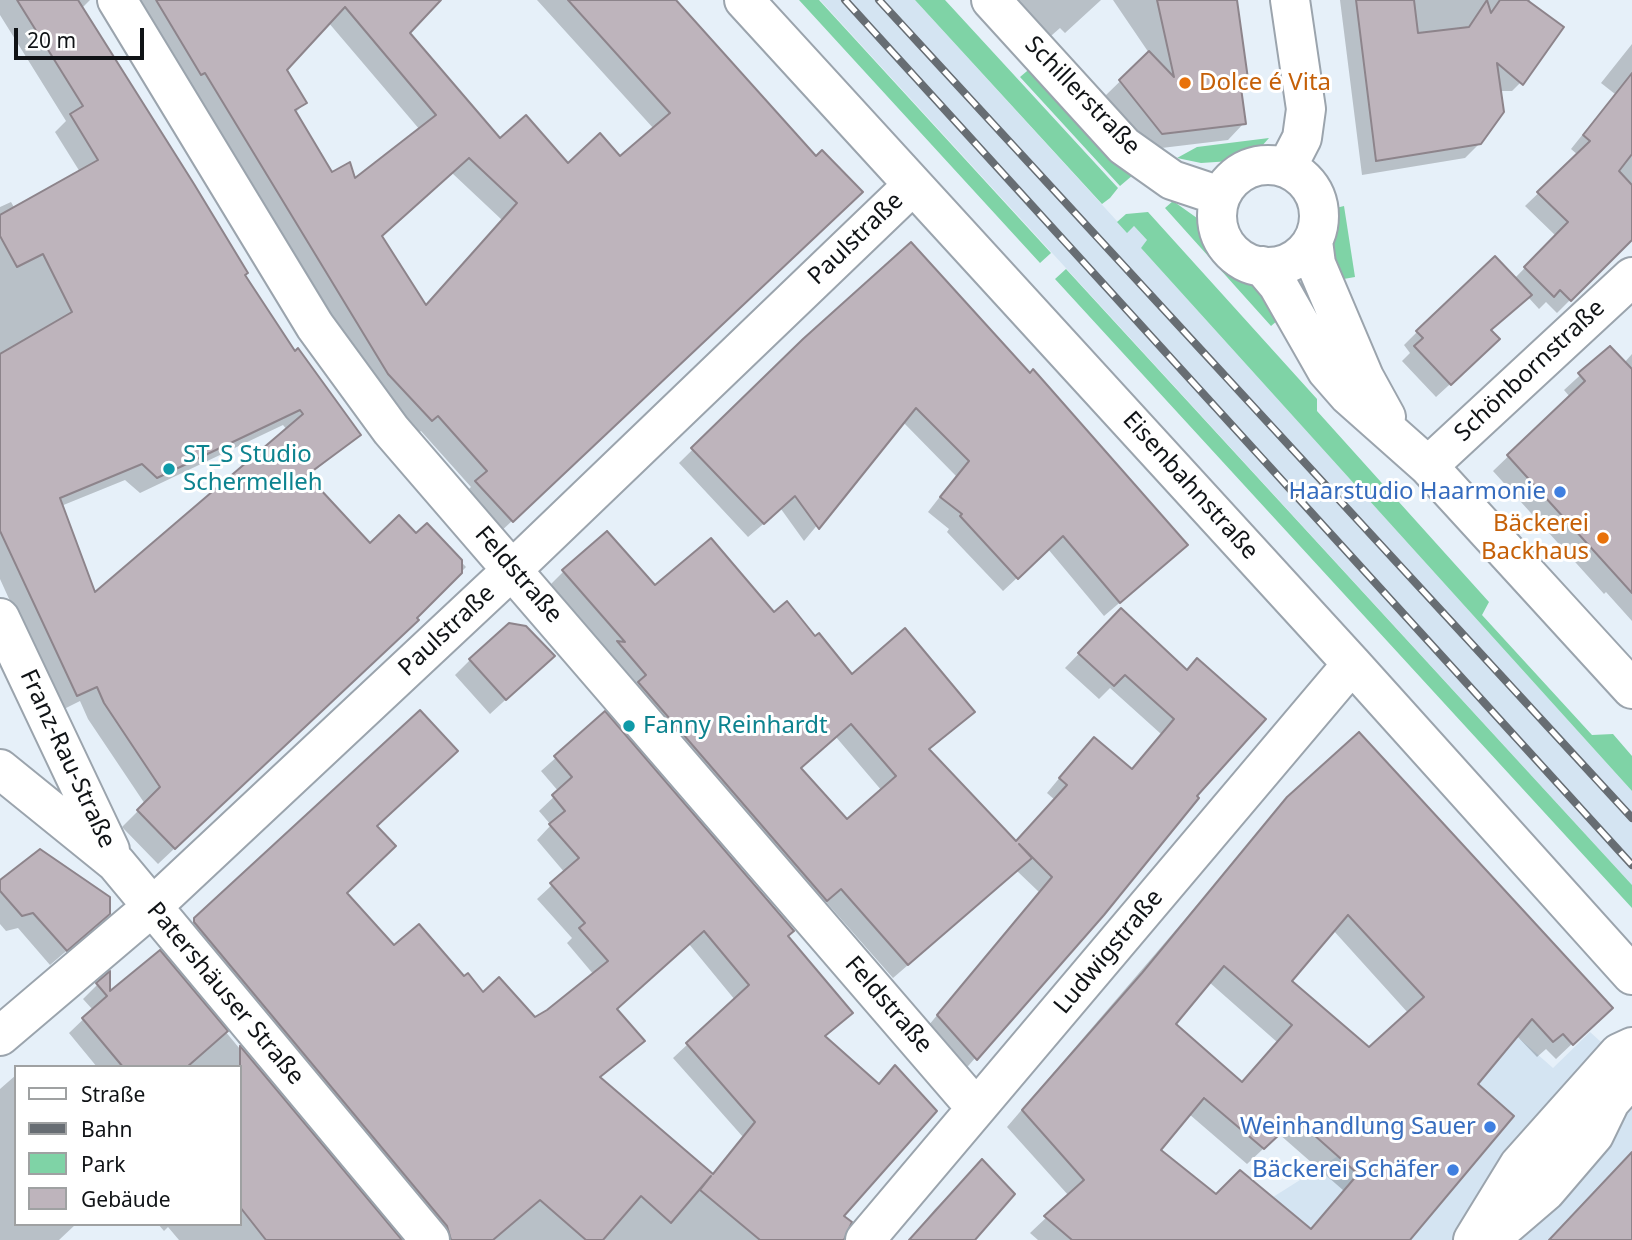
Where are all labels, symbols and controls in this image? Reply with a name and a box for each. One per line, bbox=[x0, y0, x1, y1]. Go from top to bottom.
scale bar bbox=[18, 14, 147, 58]
text: 20 m bbox=[27, 26, 76, 54]
street label: Schillerstraße bbox=[1018, 31, 1146, 161]
place label: Dolce é Vita bbox=[1199, 69, 1331, 97]
marker: Dolce é Vita bbox=[1177, 75, 1193, 91]
street label: Paulstraße bbox=[803, 187, 909, 291]
street label: Schönbornstraße bbox=[1449, 294, 1611, 448]
street label: Eisenbahnstraße bbox=[1116, 406, 1264, 566]
place label: ST_S Studio Schermelleh bbox=[183, 441, 323, 497]
marker: ST_S Studio Schermelleh bbox=[161, 461, 177, 477]
place label: Haarstudio Haarmonie bbox=[1289, 478, 1546, 506]
marker: Haarstudio Haarmonie bbox=[1552, 484, 1568, 500]
place label: Bäckerei Backhaus bbox=[1481, 510, 1589, 566]
street label: Feldstraße bbox=[468, 521, 568, 629]
marker: Bäckerei Backhaus bbox=[1595, 530, 1611, 546]
street label: Paulstraße bbox=[393, 579, 501, 683]
street label: Franz-Rau-Straße bbox=[13, 665, 121, 853]
place label: Fanny Reinhardt bbox=[643, 712, 828, 740]
marker: Fanny Reinhardt bbox=[621, 718, 637, 734]
street label: Ludwigstraße bbox=[1049, 884, 1169, 1020]
street label: Patershäuser Straße bbox=[140, 897, 310, 1091]
street label: Feldstraße bbox=[838, 951, 938, 1059]
legend bbox=[14, 1065, 242, 1226]
text: Straße bbox=[81, 1080, 145, 1108]
place label: Weinhandlung Sauer bbox=[1240, 1113, 1476, 1141]
text: Bahn bbox=[81, 1115, 132, 1143]
marker: Weinhandlung Sauer bbox=[1482, 1119, 1498, 1135]
text: Park bbox=[81, 1150, 125, 1178]
place label: Bäckerei Schäfer bbox=[1252, 1156, 1439, 1184]
marker: Bäckerei Schäfer bbox=[1445, 1162, 1461, 1178]
text: Gebäude bbox=[81, 1185, 171, 1213]

